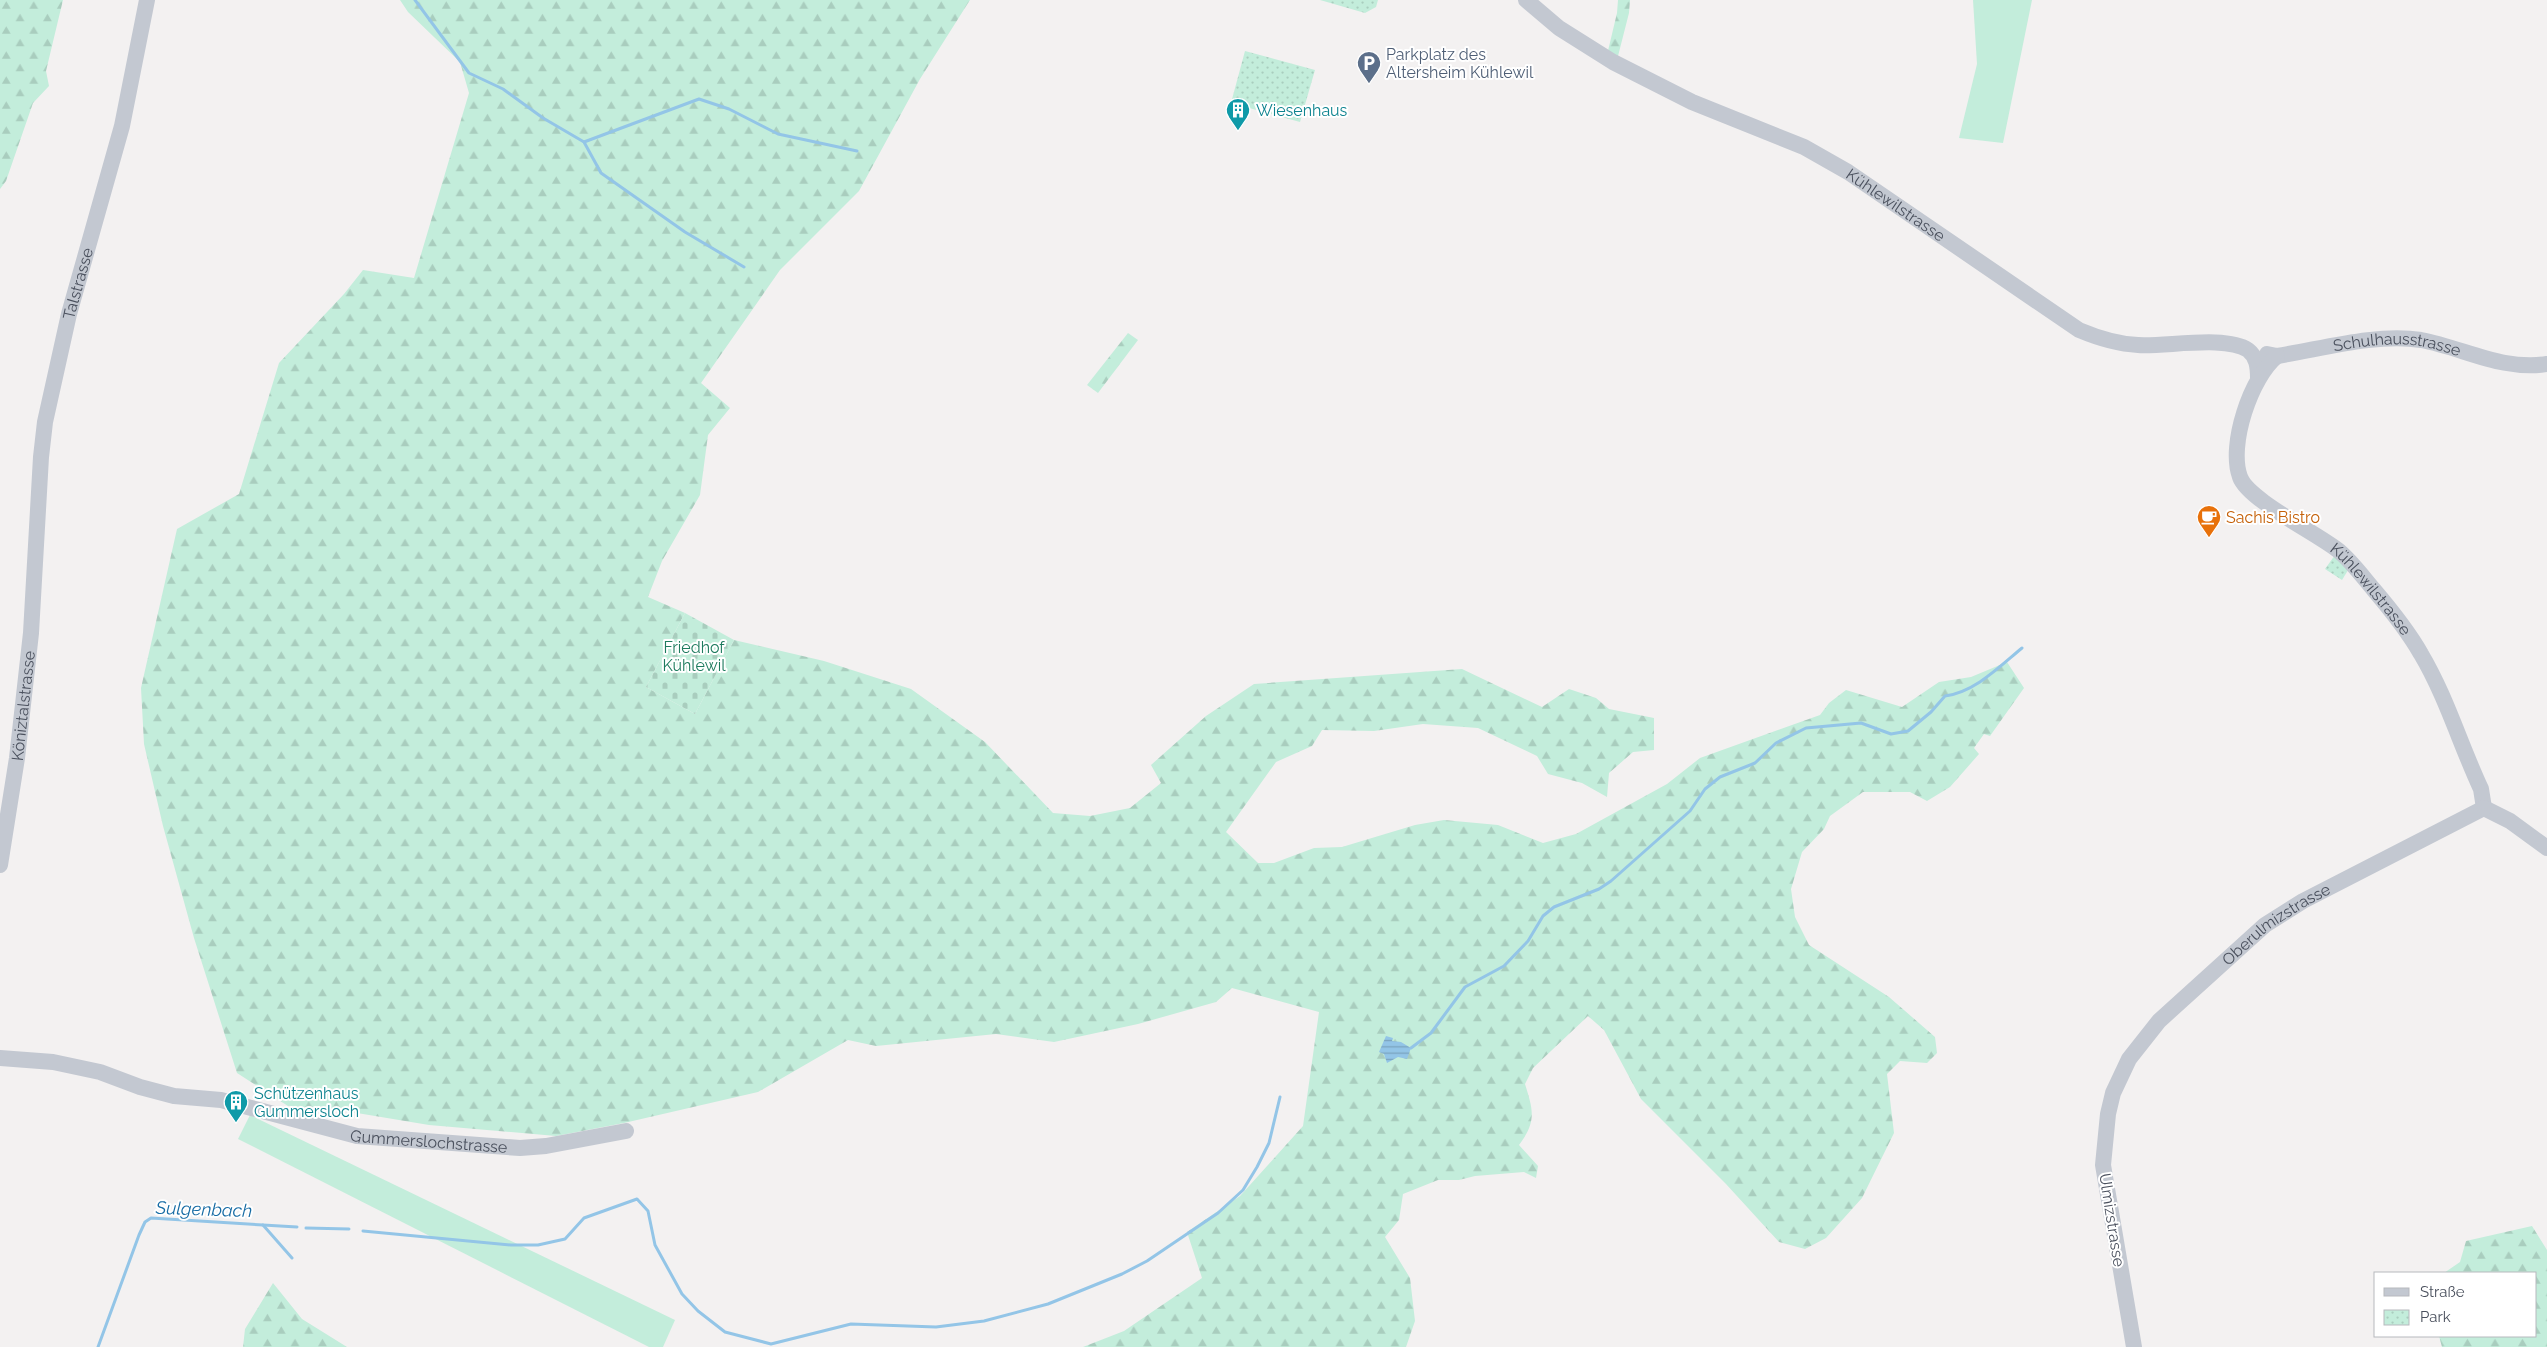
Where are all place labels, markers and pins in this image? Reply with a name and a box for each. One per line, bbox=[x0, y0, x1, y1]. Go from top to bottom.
place label: Parkplatz des Altersheim Kühlewil bbox=[1386, 45, 1534, 82]
parking icon: Parkplatz des Altersheim Kühlewil bbox=[1356, 50, 1382, 84]
building icon: Wiesenhaus bbox=[1225, 97, 1251, 131]
place label: Wiesenhaus bbox=[1256, 101, 1348, 120]
cafe icon: Sachis Bistro bbox=[2196, 504, 2222, 538]
place label: Sachis Bistro bbox=[2226, 508, 2320, 527]
place label: Schützenhaus Gummersloch bbox=[254, 1084, 359, 1121]
building icon: Schützenhaus Gummersloch bbox=[223, 1089, 249, 1123]

